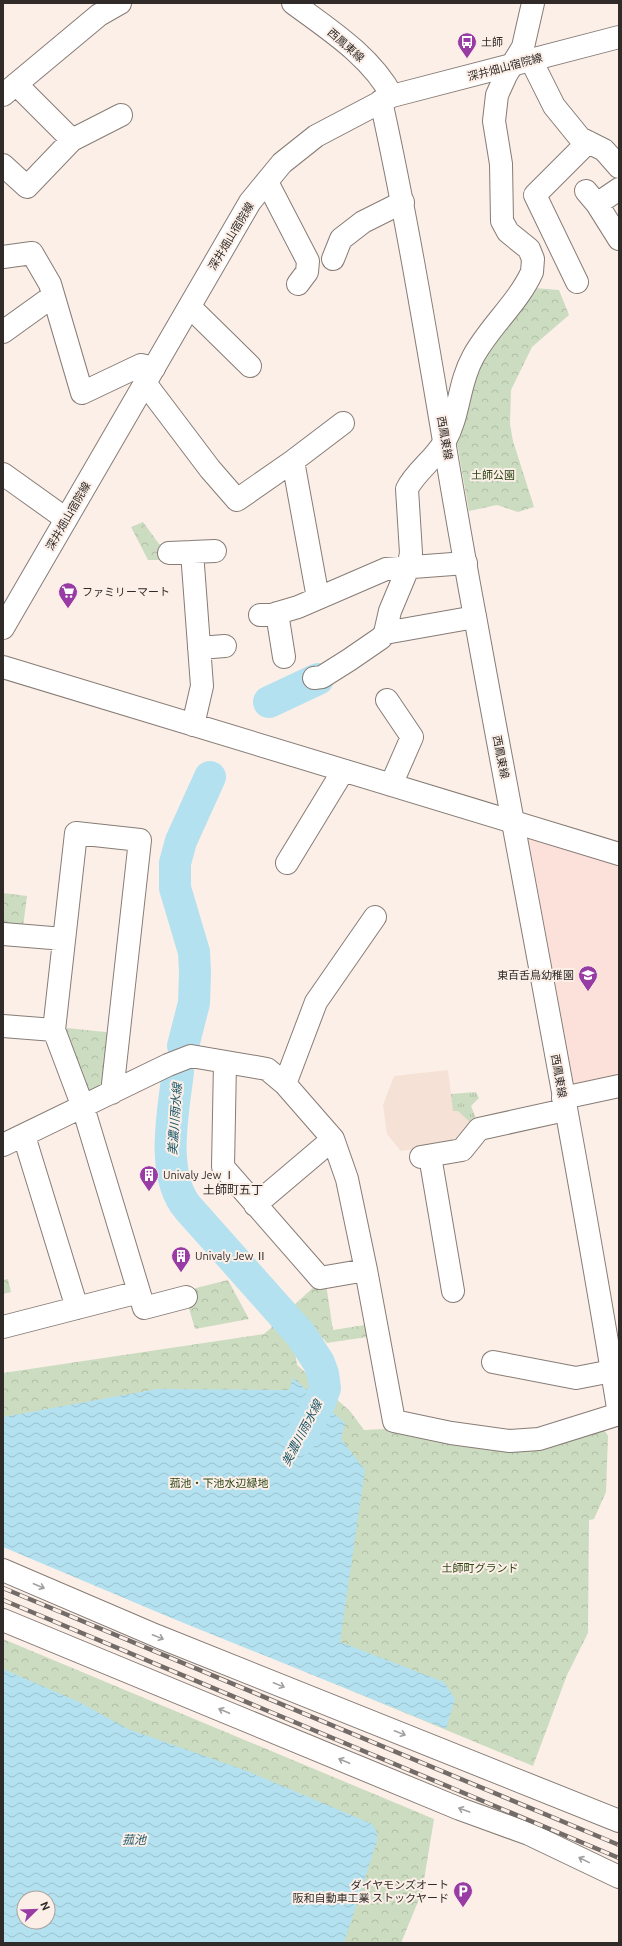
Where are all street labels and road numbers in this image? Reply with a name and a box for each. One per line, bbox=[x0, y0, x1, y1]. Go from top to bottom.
street label: 西鳳東線 bbox=[325, 26, 367, 64]
street label: 深井畑山宿院線 bbox=[466, 51, 544, 83]
street label: 深井畑山宿院線 bbox=[206, 200, 256, 272]
street label: 西鳳東線 bbox=[435, 415, 455, 461]
street label: 深井畑山宿院線 bbox=[44, 480, 92, 552]
street label: 西鳳東線 bbox=[491, 734, 511, 780]
street label: 西鳳東線 bbox=[549, 1053, 569, 1099]

